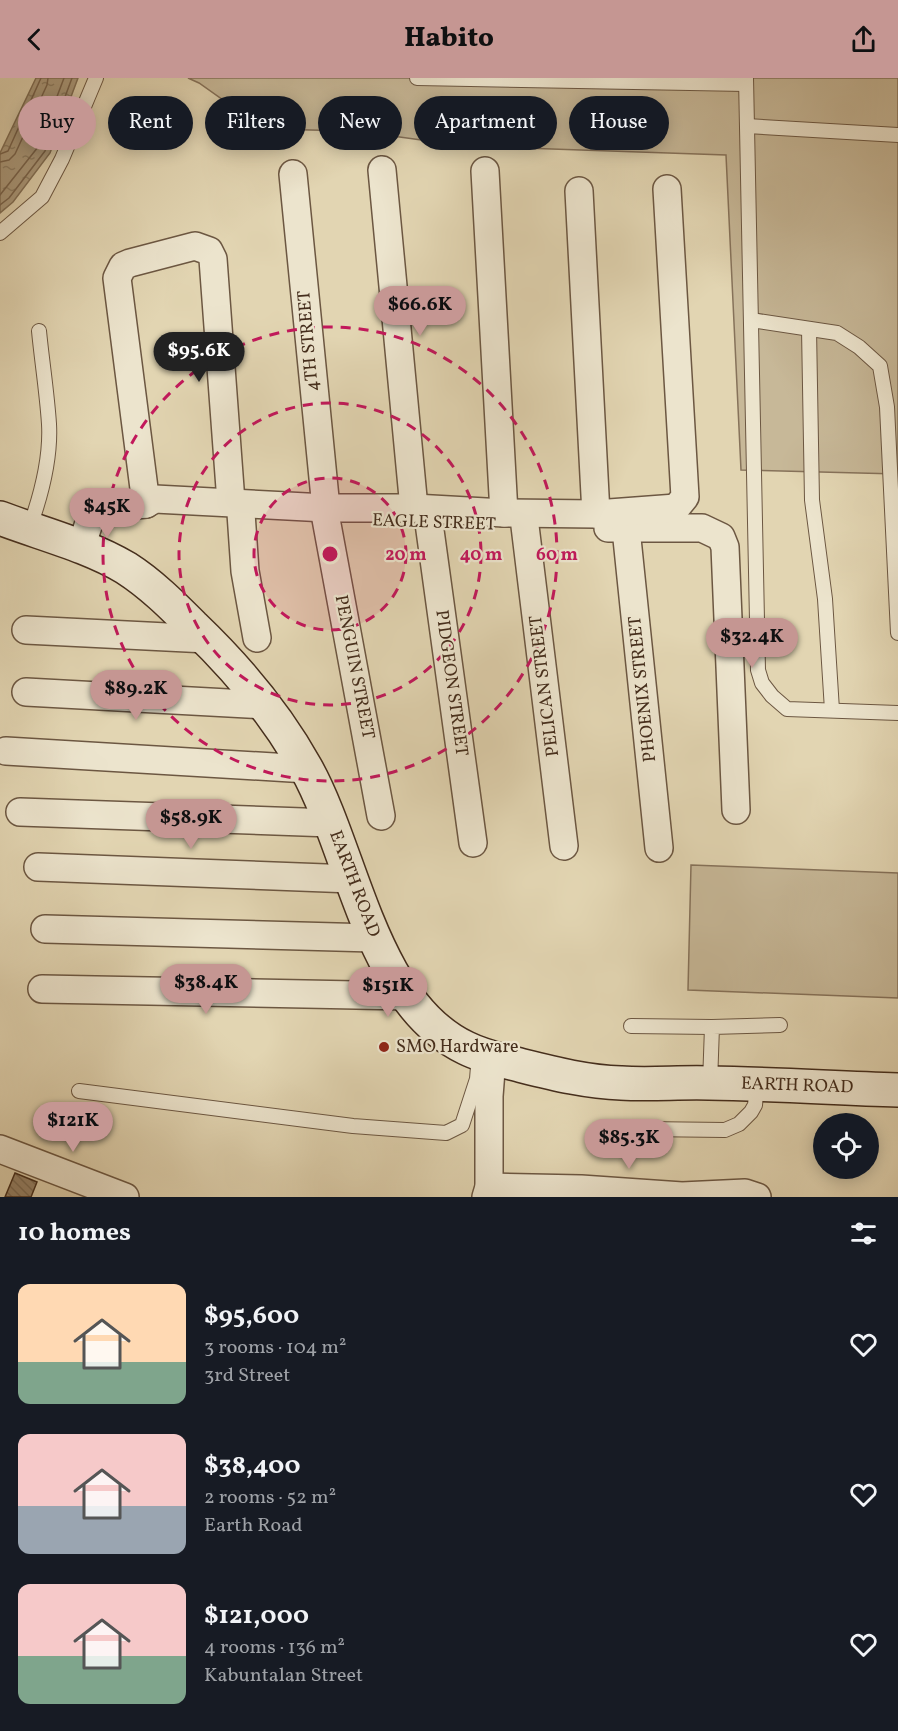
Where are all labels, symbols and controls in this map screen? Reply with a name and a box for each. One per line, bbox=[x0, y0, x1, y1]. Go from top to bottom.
text: Habito bbox=[404, 20, 494, 58]
icon: back bbox=[18, 23, 51, 56]
icon: share bbox=[847, 23, 880, 56]
chip: Buy bbox=[18, 96, 96, 150]
chip: Rent bbox=[108, 96, 193, 150]
chip: Filters bbox=[205, 96, 306, 150]
chip: New bbox=[318, 96, 402, 150]
chip: Apartment bbox=[414, 96, 557, 150]
chip: House bbox=[569, 96, 669, 150]
pin: $66.6K bbox=[371, 286, 469, 337]
street label: 4TH STREET bbox=[292, 289, 326, 393]
text: $66.6K bbox=[388, 291, 452, 319]
pin: $95.6K bbox=[150, 332, 248, 383]
text: $95.6K bbox=[168, 337, 230, 365]
pin: $45K bbox=[71, 488, 143, 539]
text: $45K bbox=[83, 493, 131, 521]
street label: EAGLE STREET bbox=[372, 508, 497, 538]
text: 20 m bbox=[385, 543, 427, 568]
text: 40 m bbox=[460, 543, 502, 568]
text: 60 m bbox=[536, 543, 578, 568]
centre of rings bbox=[320, 544, 340, 564]
street label: PENGUIN STREET bbox=[328, 593, 380, 742]
street label: PIDGEON STREET bbox=[428, 608, 474, 758]
street label: PELICAN STREET bbox=[524, 613, 566, 758]
street label: PHOENIX STREET bbox=[623, 614, 663, 763]
pin: $32.4K bbox=[703, 618, 801, 669]
text: $32.4K bbox=[720, 623, 784, 651]
pin: $89.2K bbox=[87, 670, 185, 721]
text: $89.2K bbox=[104, 675, 168, 703]
pin: $58.9K bbox=[142, 799, 240, 850]
text: $58.9K bbox=[160, 804, 222, 832]
street label: EARTH ROAD bbox=[322, 827, 386, 941]
pin: $38.4K bbox=[157, 964, 255, 1015]
pin: $151K bbox=[346, 967, 430, 1018]
text: $38.4K bbox=[174, 969, 238, 997]
text: $151K bbox=[362, 972, 414, 1000]
place label: SMO Hardware bbox=[396, 1035, 519, 1060]
marker: SMO Hardware bbox=[377, 1040, 391, 1054]
street label: EARTH ROAD bbox=[740, 1072, 854, 1100]
pin: $121K bbox=[31, 1102, 115, 1153]
text: $121K bbox=[47, 1107, 99, 1135]
map controls bbox=[813, 1113, 879, 1179]
button: locate bbox=[813, 1113, 879, 1179]
pin: $85.3K bbox=[580, 1119, 678, 1170]
text: $85.3K bbox=[598, 1124, 660, 1152]
text: 10 homes bbox=[18, 1215, 131, 1251]
icon: filters bbox=[847, 1217, 880, 1250]
text: $95,600 bbox=[204, 1298, 299, 1334]
icon: home bbox=[66, 1308, 138, 1380]
icon: heart bbox=[847, 1328, 880, 1361]
text: 3 rooms · 104 m² bbox=[204, 1334, 346, 1362]
text: 3rd Street bbox=[204, 1362, 290, 1390]
text: $38,400 bbox=[204, 1448, 301, 1484]
icon: home bbox=[66, 1458, 138, 1530]
icon: heart bbox=[847, 1478, 880, 1511]
text: 2 rooms · 52 m² bbox=[204, 1484, 336, 1512]
text: Earth Road bbox=[204, 1512, 302, 1540]
text: $121,000 bbox=[204, 1598, 309, 1634]
icon: home bbox=[66, 1608, 138, 1680]
icon: heart bbox=[847, 1628, 880, 1661]
text: 4 rooms · 136 m² bbox=[204, 1634, 345, 1662]
text: Kabuntalan Street bbox=[204, 1662, 363, 1690]

